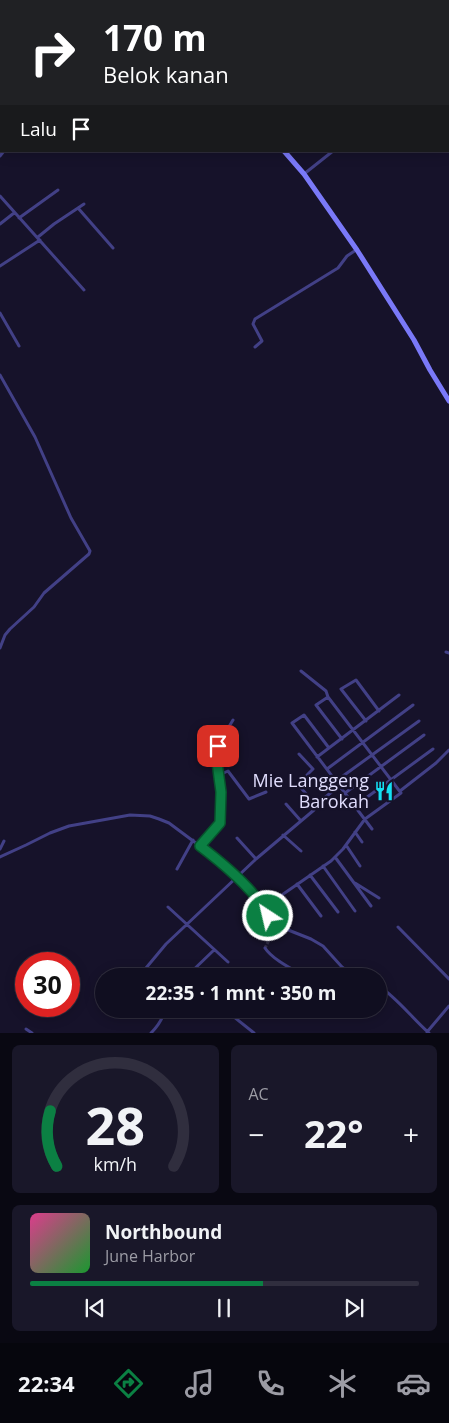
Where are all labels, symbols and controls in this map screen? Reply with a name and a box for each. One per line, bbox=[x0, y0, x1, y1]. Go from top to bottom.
text: 170 m bbox=[103, 14, 207, 61]
icon: right bbox=[20, 20, 85, 85]
text: Belok kanan bbox=[103, 59, 229, 89]
icon: arrive bbox=[67, 115, 95, 143]
text: Lalu bbox=[20, 116, 57, 142]
pin bbox=[197, 725, 239, 767]
icon: arrive bbox=[204, 732, 232, 760]
place label: Mie Langgeng Barokah bbox=[253, 768, 369, 813]
restaurant icon: Mie Langgeng Barokah bbox=[373, 780, 395, 802]
position arrow bbox=[241, 889, 293, 941]
speed limit sign: 30 bbox=[15, 952, 80, 1017]
text: 22:35 · 1 mnt · 350 m bbox=[146, 980, 336, 1006]
text: AC bbox=[249, 1083, 269, 1105]
text: 28 bbox=[86, 1089, 145, 1160]
text: 22° bbox=[304, 1107, 364, 1159]
text: − bbox=[249, 1115, 265, 1153]
text: + bbox=[403, 1115, 419, 1153]
text: km/h bbox=[94, 1152, 137, 1176]
text: Northbound bbox=[105, 1219, 222, 1245]
text: June Harbor bbox=[105, 1245, 195, 1267]
icon: previous bbox=[81, 1294, 109, 1322]
icon: pause bbox=[210, 1294, 238, 1322]
icon: next bbox=[340, 1294, 368, 1322]
icon: directions bbox=[111, 1366, 146, 1401]
icon: music bbox=[182, 1366, 217, 1401]
icon: phone bbox=[253, 1366, 288, 1401]
icon: climate bbox=[325, 1366, 360, 1401]
icon: car bbox=[396, 1366, 431, 1401]
text: 22:34 bbox=[18, 1368, 75, 1398]

